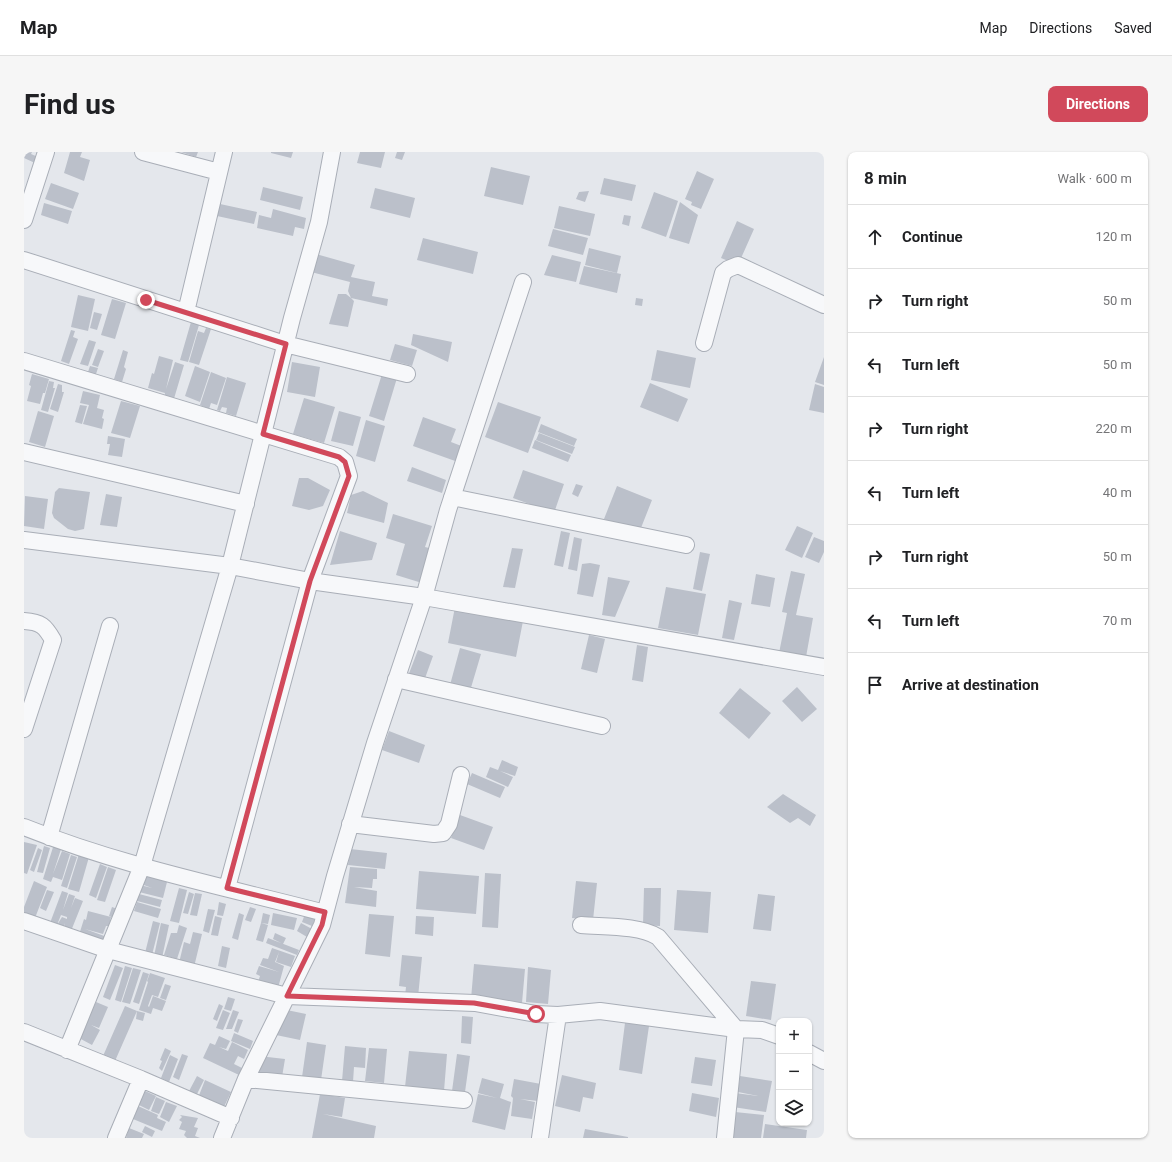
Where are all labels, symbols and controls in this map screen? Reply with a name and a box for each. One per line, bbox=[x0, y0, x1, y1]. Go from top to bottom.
text: Map bbox=[20, 16, 58, 39]
text: Map bbox=[980, 20, 1007, 36]
text: Directions bbox=[1029, 20, 1092, 36]
text: Saved bbox=[1114, 20, 1152, 36]
button: Directions bbox=[1048, 86, 1148, 122]
text: Find us bbox=[24, 88, 115, 121]
text: 8 min bbox=[864, 168, 907, 188]
text: Walk · 600 m bbox=[1057, 171, 1132, 186]
icon: ahead bbox=[864, 226, 886, 248]
text: Continue bbox=[902, 228, 963, 246]
text: 120 m bbox=[1095, 229, 1132, 244]
icon: right bbox=[864, 290, 886, 312]
route end bbox=[137, 291, 155, 309]
text: Turn right bbox=[902, 292, 968, 310]
text: 50 m bbox=[1103, 293, 1132, 308]
icon: left bbox=[864, 354, 886, 376]
text: Turn left bbox=[902, 356, 959, 374]
text: 50 m bbox=[1103, 357, 1132, 372]
icon: right bbox=[864, 418, 886, 440]
text: Turn right bbox=[902, 420, 968, 438]
text: 220 m bbox=[1095, 421, 1132, 436]
icon: left bbox=[864, 482, 886, 504]
text: Turn left bbox=[902, 484, 959, 502]
text: 40 m bbox=[1103, 485, 1132, 500]
icon: right bbox=[864, 546, 886, 568]
text: Turn right bbox=[902, 548, 968, 566]
text: 50 m bbox=[1103, 549, 1132, 564]
icon: left bbox=[864, 610, 886, 632]
text: Turn left bbox=[902, 612, 959, 630]
text: 70 m bbox=[1103, 613, 1132, 628]
icon: arrive bbox=[864, 674, 886, 696]
text: Arrive at destination bbox=[902, 676, 1039, 694]
route start bbox=[527, 1005, 545, 1023]
map controls bbox=[776, 1018, 812, 1126]
button: + bbox=[776, 1018, 812, 1054]
button: − bbox=[776, 1054, 812, 1090]
button: layers bbox=[776, 1090, 812, 1126]

